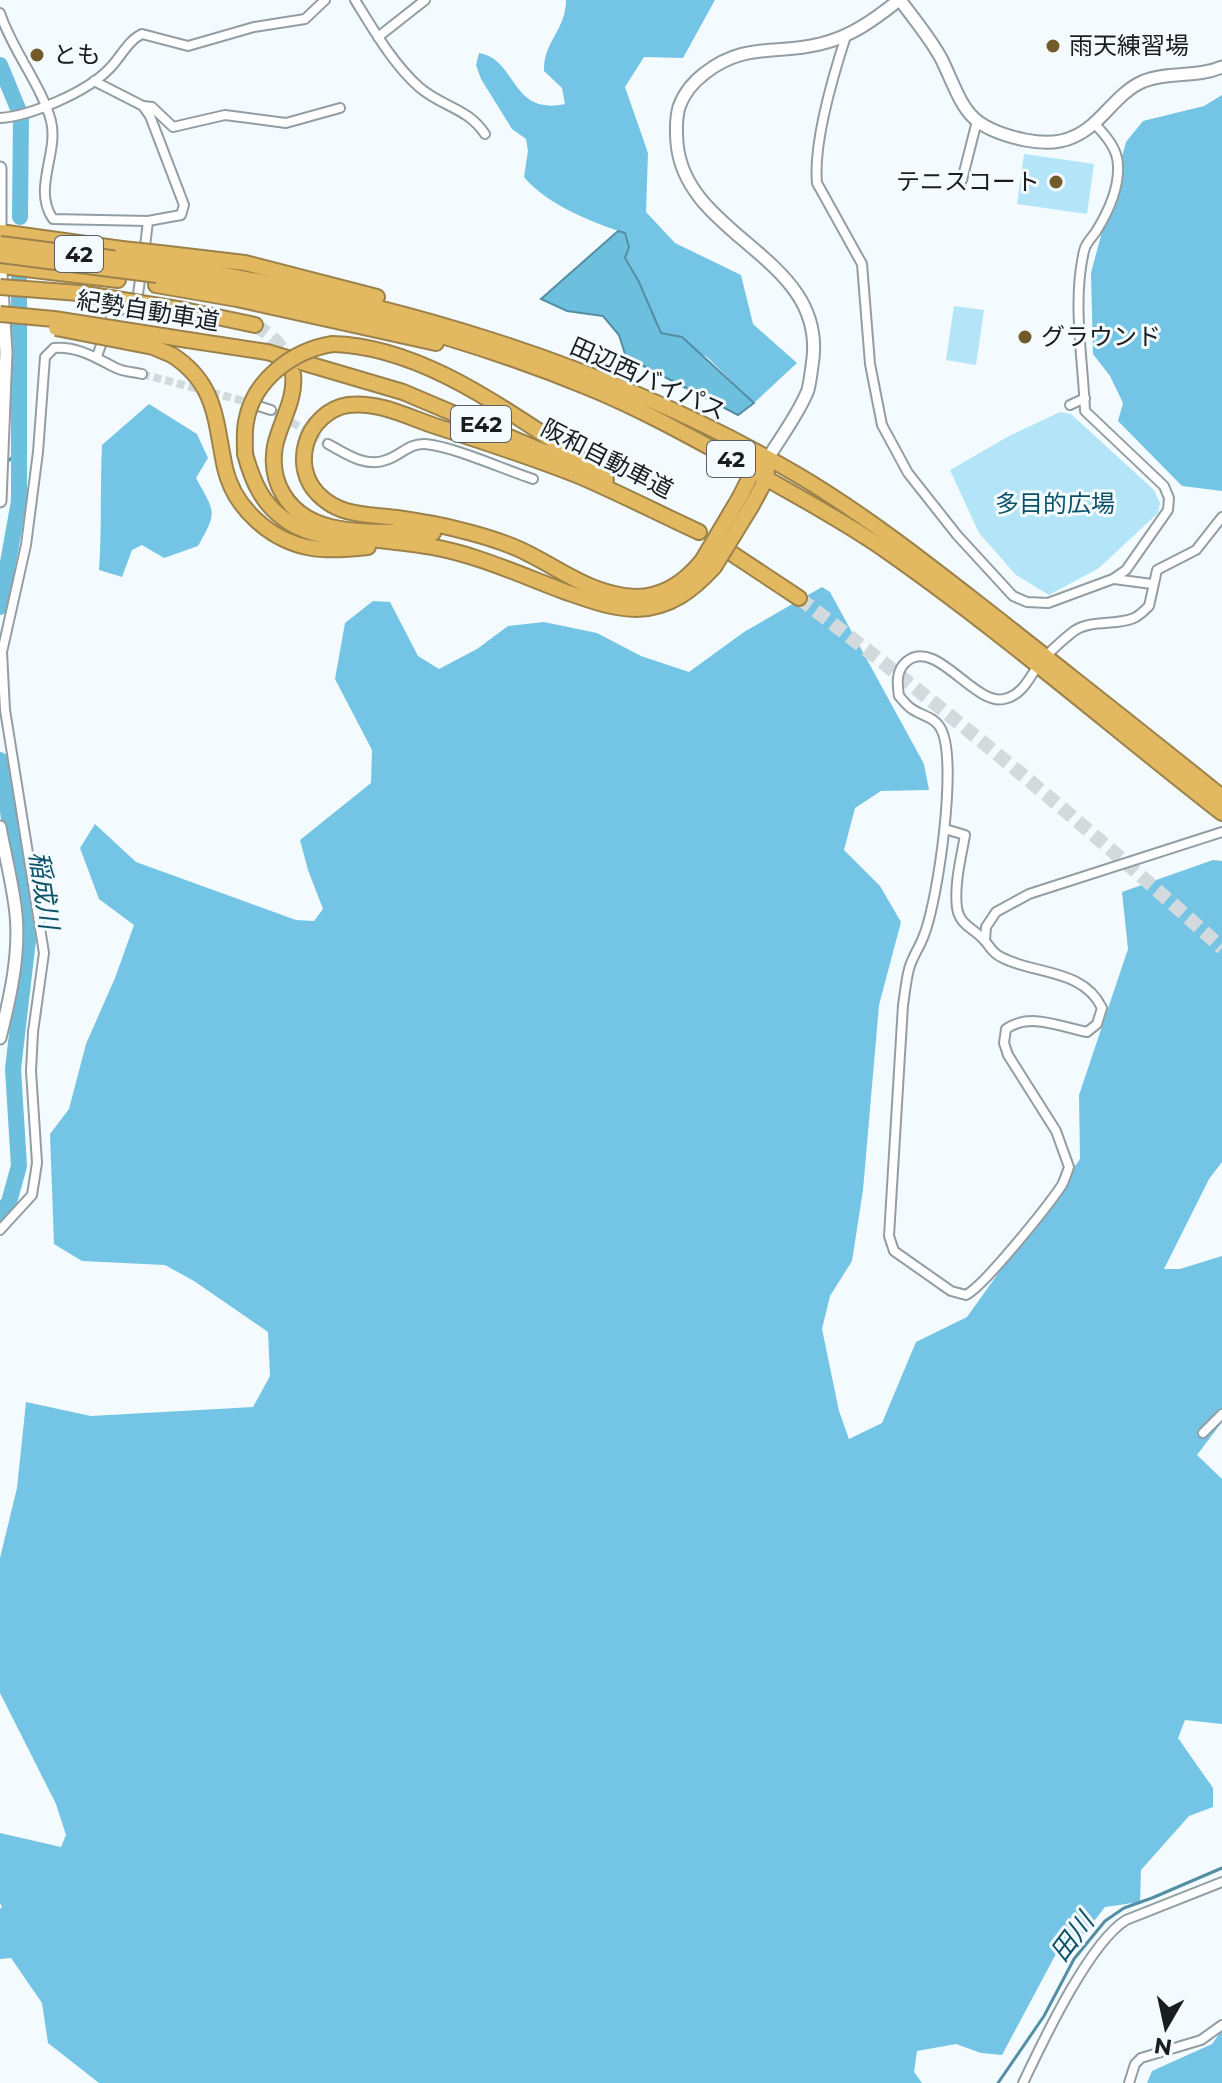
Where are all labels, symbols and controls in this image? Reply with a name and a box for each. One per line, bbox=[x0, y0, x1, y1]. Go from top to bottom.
place label: 雨天練習場 bbox=[1069, 31, 1189, 60]
marker: 雨天練習場 bbox=[1044, 37, 1062, 55]
place label: とも bbox=[53, 40, 101, 69]
marker: とも bbox=[28, 46, 46, 64]
place label: テニスコート bbox=[896, 167, 1040, 196]
marker: テニスコート bbox=[1047, 173, 1065, 191]
road number: 42 bbox=[55, 236, 103, 272]
street label: 紀勢自動車道 bbox=[75, 285, 221, 336]
place label: グラウンド bbox=[1041, 322, 1161, 351]
marker: グラウンド bbox=[1016, 328, 1034, 346]
street label: 田辺西バイパス bbox=[566, 331, 731, 426]
road number: E42 bbox=[451, 406, 511, 442]
street label: 阪和自動車道 bbox=[536, 413, 678, 504]
road number: 42 bbox=[707, 441, 755, 477]
park label: 多目的広場 bbox=[995, 489, 1115, 518]
water label: 稲成川 bbox=[23, 849, 66, 934]
water label: 田川 bbox=[1044, 1904, 1102, 1967]
north arrow bbox=[1126, 1987, 1206, 2067]
text: N bbox=[1152, 2032, 1174, 2061]

